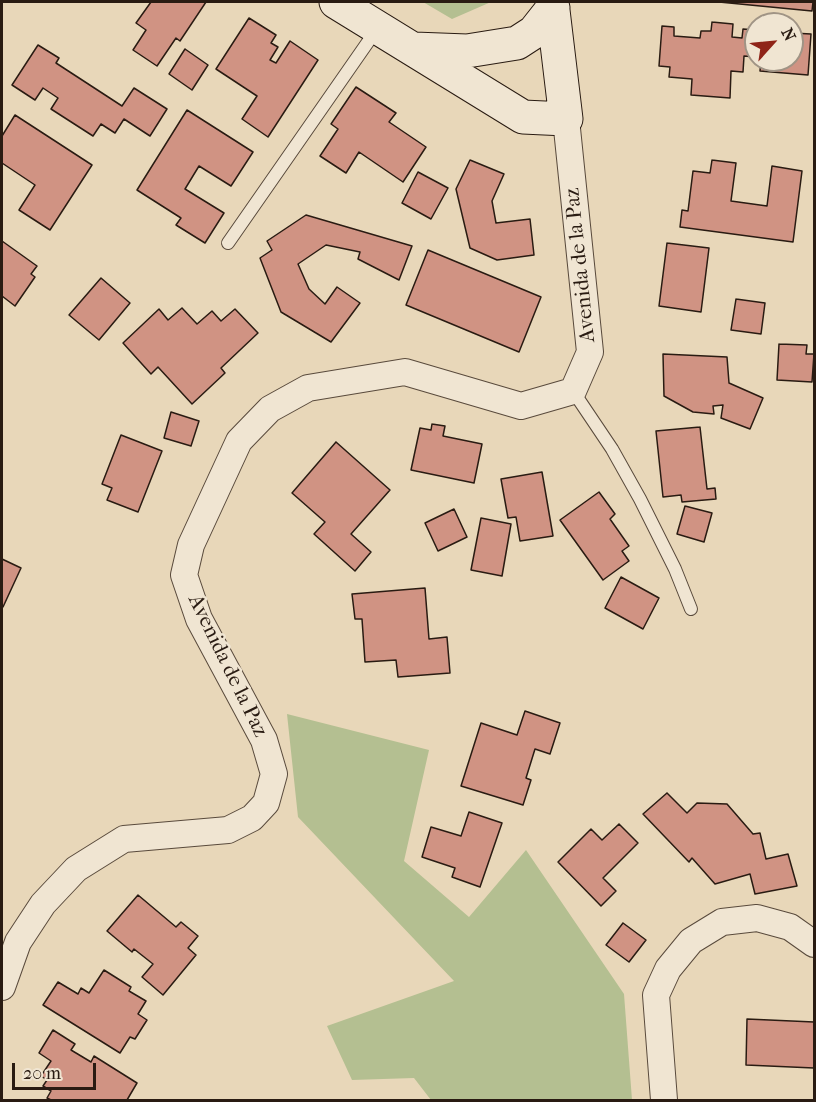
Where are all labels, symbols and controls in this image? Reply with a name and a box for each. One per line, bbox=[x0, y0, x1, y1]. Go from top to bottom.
north arrow bbox=[744, 12, 804, 72]
text: N bbox=[777, 25, 800, 44]
street label: Avenida de la Paz bbox=[560, 186, 602, 344]
street label: Avenida de la Paz bbox=[182, 591, 272, 741]
scale bar bbox=[15, 1051, 99, 1089]
text: 20 m bbox=[23, 1063, 61, 1084]

